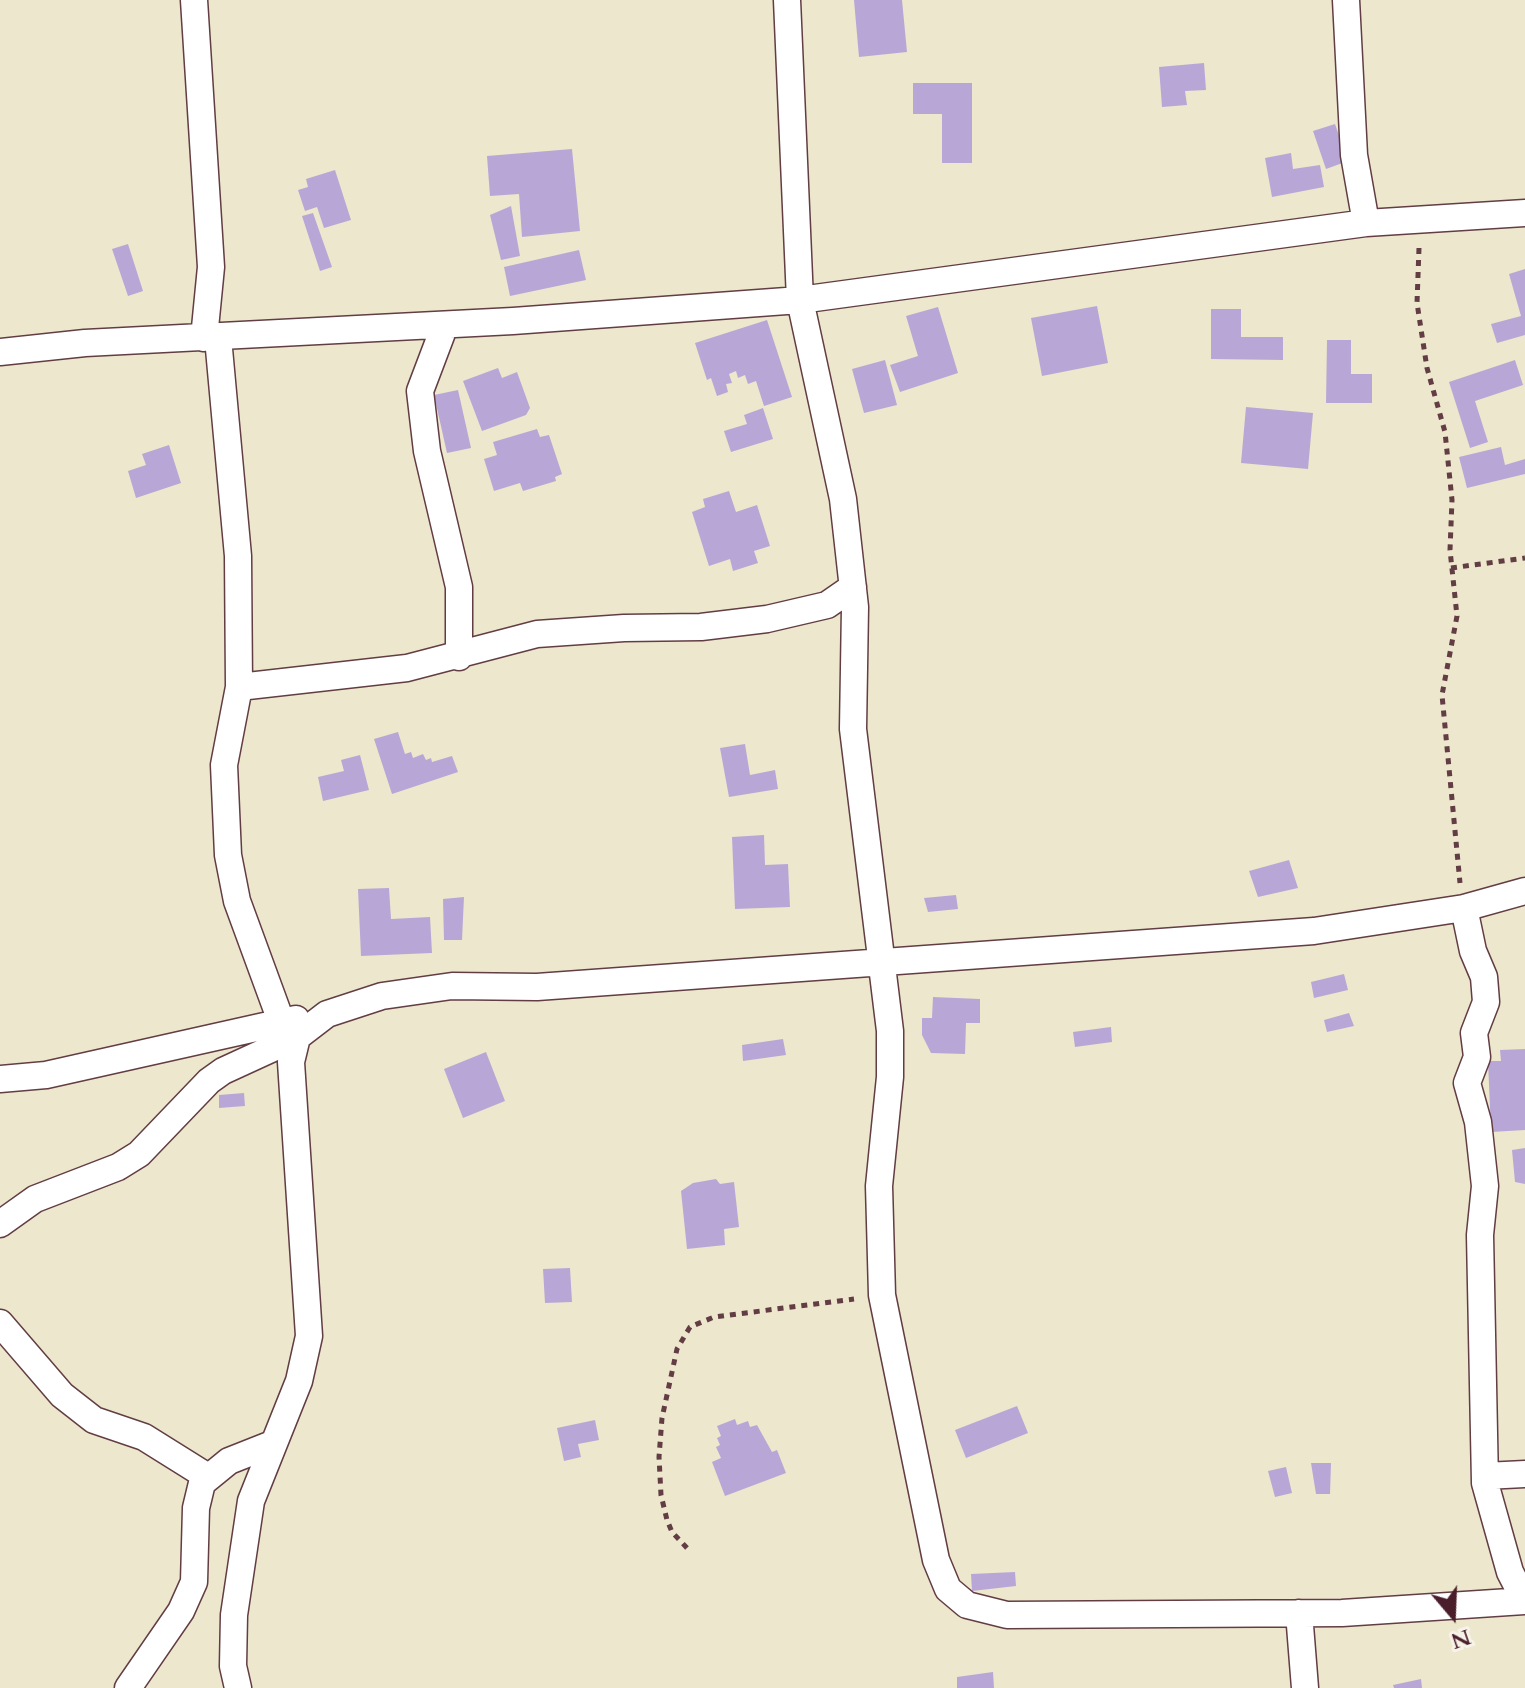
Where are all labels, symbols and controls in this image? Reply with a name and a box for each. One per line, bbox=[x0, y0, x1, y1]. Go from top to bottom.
north arrow bbox=[1413, 1576, 1493, 1656]
text: N bbox=[1447, 1621, 1475, 1656]

